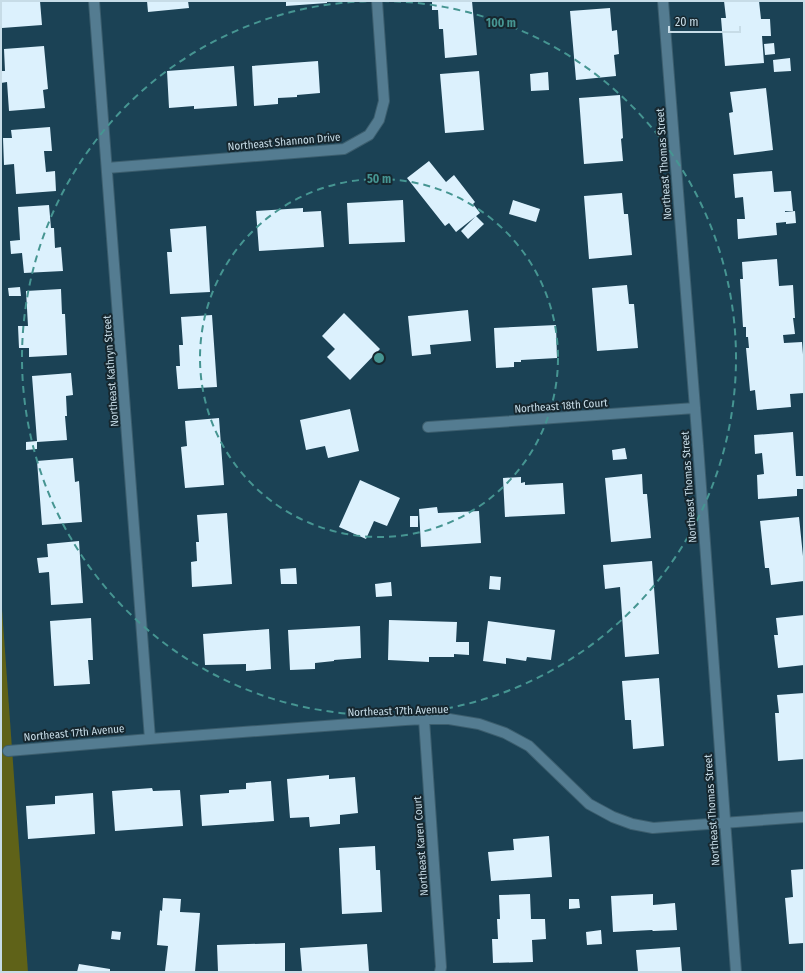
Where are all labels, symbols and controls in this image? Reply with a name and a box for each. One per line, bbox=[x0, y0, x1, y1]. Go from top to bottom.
scale bar bbox=[669, 8, 740, 34]
text: 20 m bbox=[675, 15, 699, 29]
text: 100 m bbox=[486, 16, 516, 30]
street label: Northeast Thomas Street bbox=[654, 107, 674, 220]
street label: Northeast Shannon Drive bbox=[227, 131, 341, 153]
text: 50 m bbox=[367, 172, 391, 186]
street label: Northeast Kathryn Street bbox=[101, 314, 121, 427]
centre of rings bbox=[372, 351, 386, 365]
street label: Northeast 18th Court bbox=[514, 396, 608, 416]
street label: Northeast Thomas Street bbox=[679, 430, 699, 543]
street label: Northeast 17th Avenue bbox=[347, 703, 449, 719]
street label: Northeast 17th Avenue bbox=[23, 722, 125, 744]
street label: Northeast Thomas Street bbox=[702, 753, 722, 866]
street label: Northeast Karen Court bbox=[411, 795, 431, 896]

